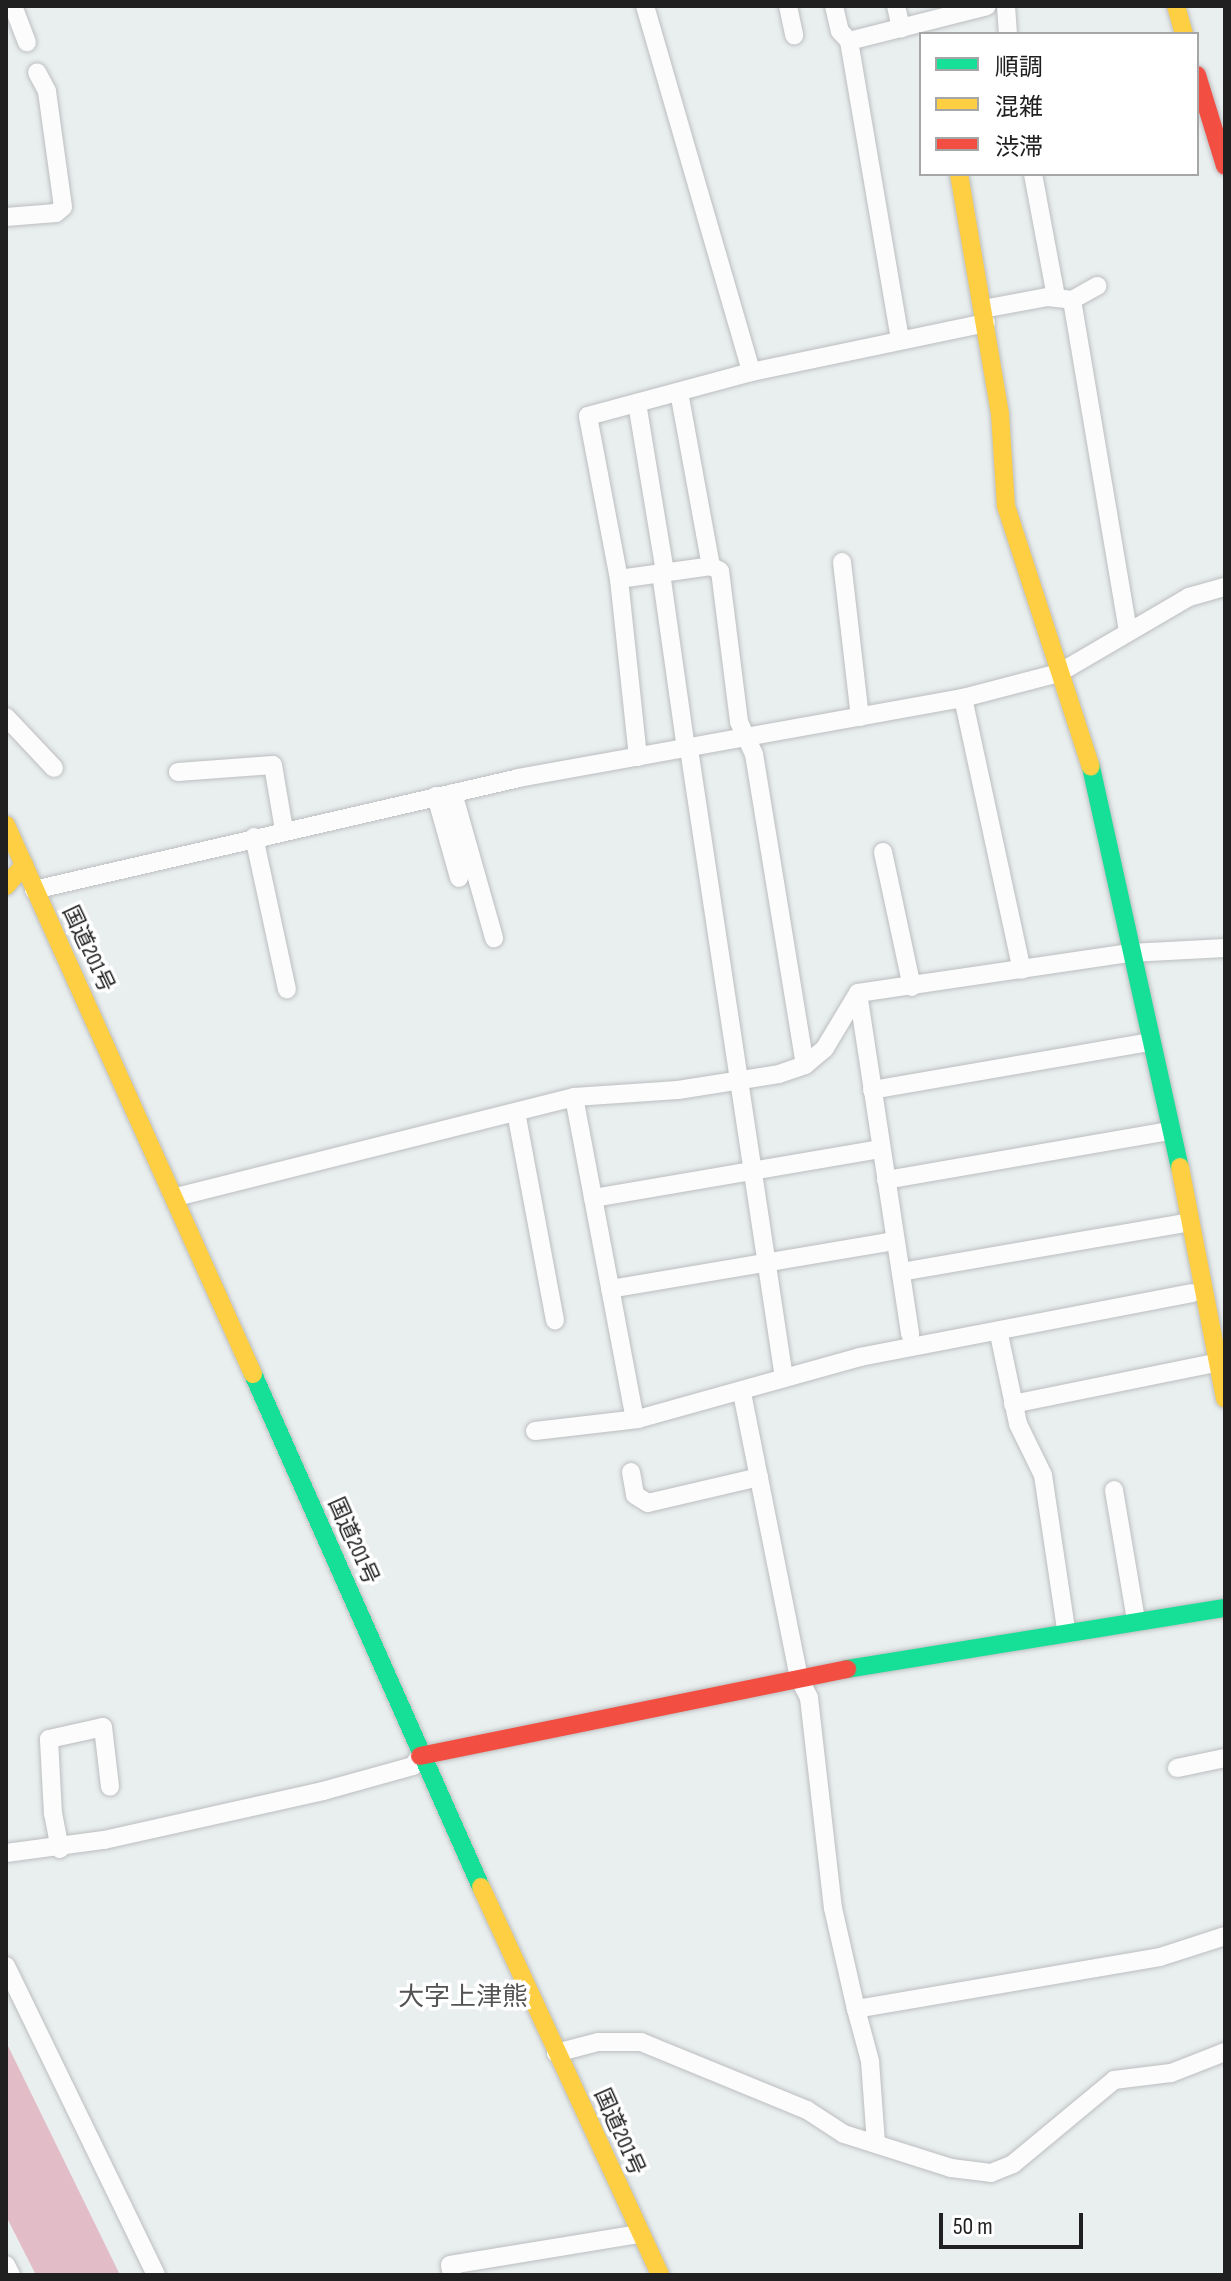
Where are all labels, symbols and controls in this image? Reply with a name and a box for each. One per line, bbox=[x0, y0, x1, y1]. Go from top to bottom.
legend bbox=[919, 32, 1199, 176]
text: 順調 bbox=[995, 53, 1043, 82]
text: 混雑 bbox=[995, 93, 1043, 122]
text: 渋滞 bbox=[995, 133, 1043, 162]
street label: 国道201号 bbox=[56, 901, 120, 997]
street label: 国道201号 bbox=[322, 1493, 384, 1589]
district label: 大字上津熊 bbox=[398, 1982, 528, 2014]
street label: 国道201号 bbox=[588, 2084, 650, 2180]
scale bar bbox=[943, 2197, 1087, 2247]
text: 50 m bbox=[953, 2212, 993, 2241]

